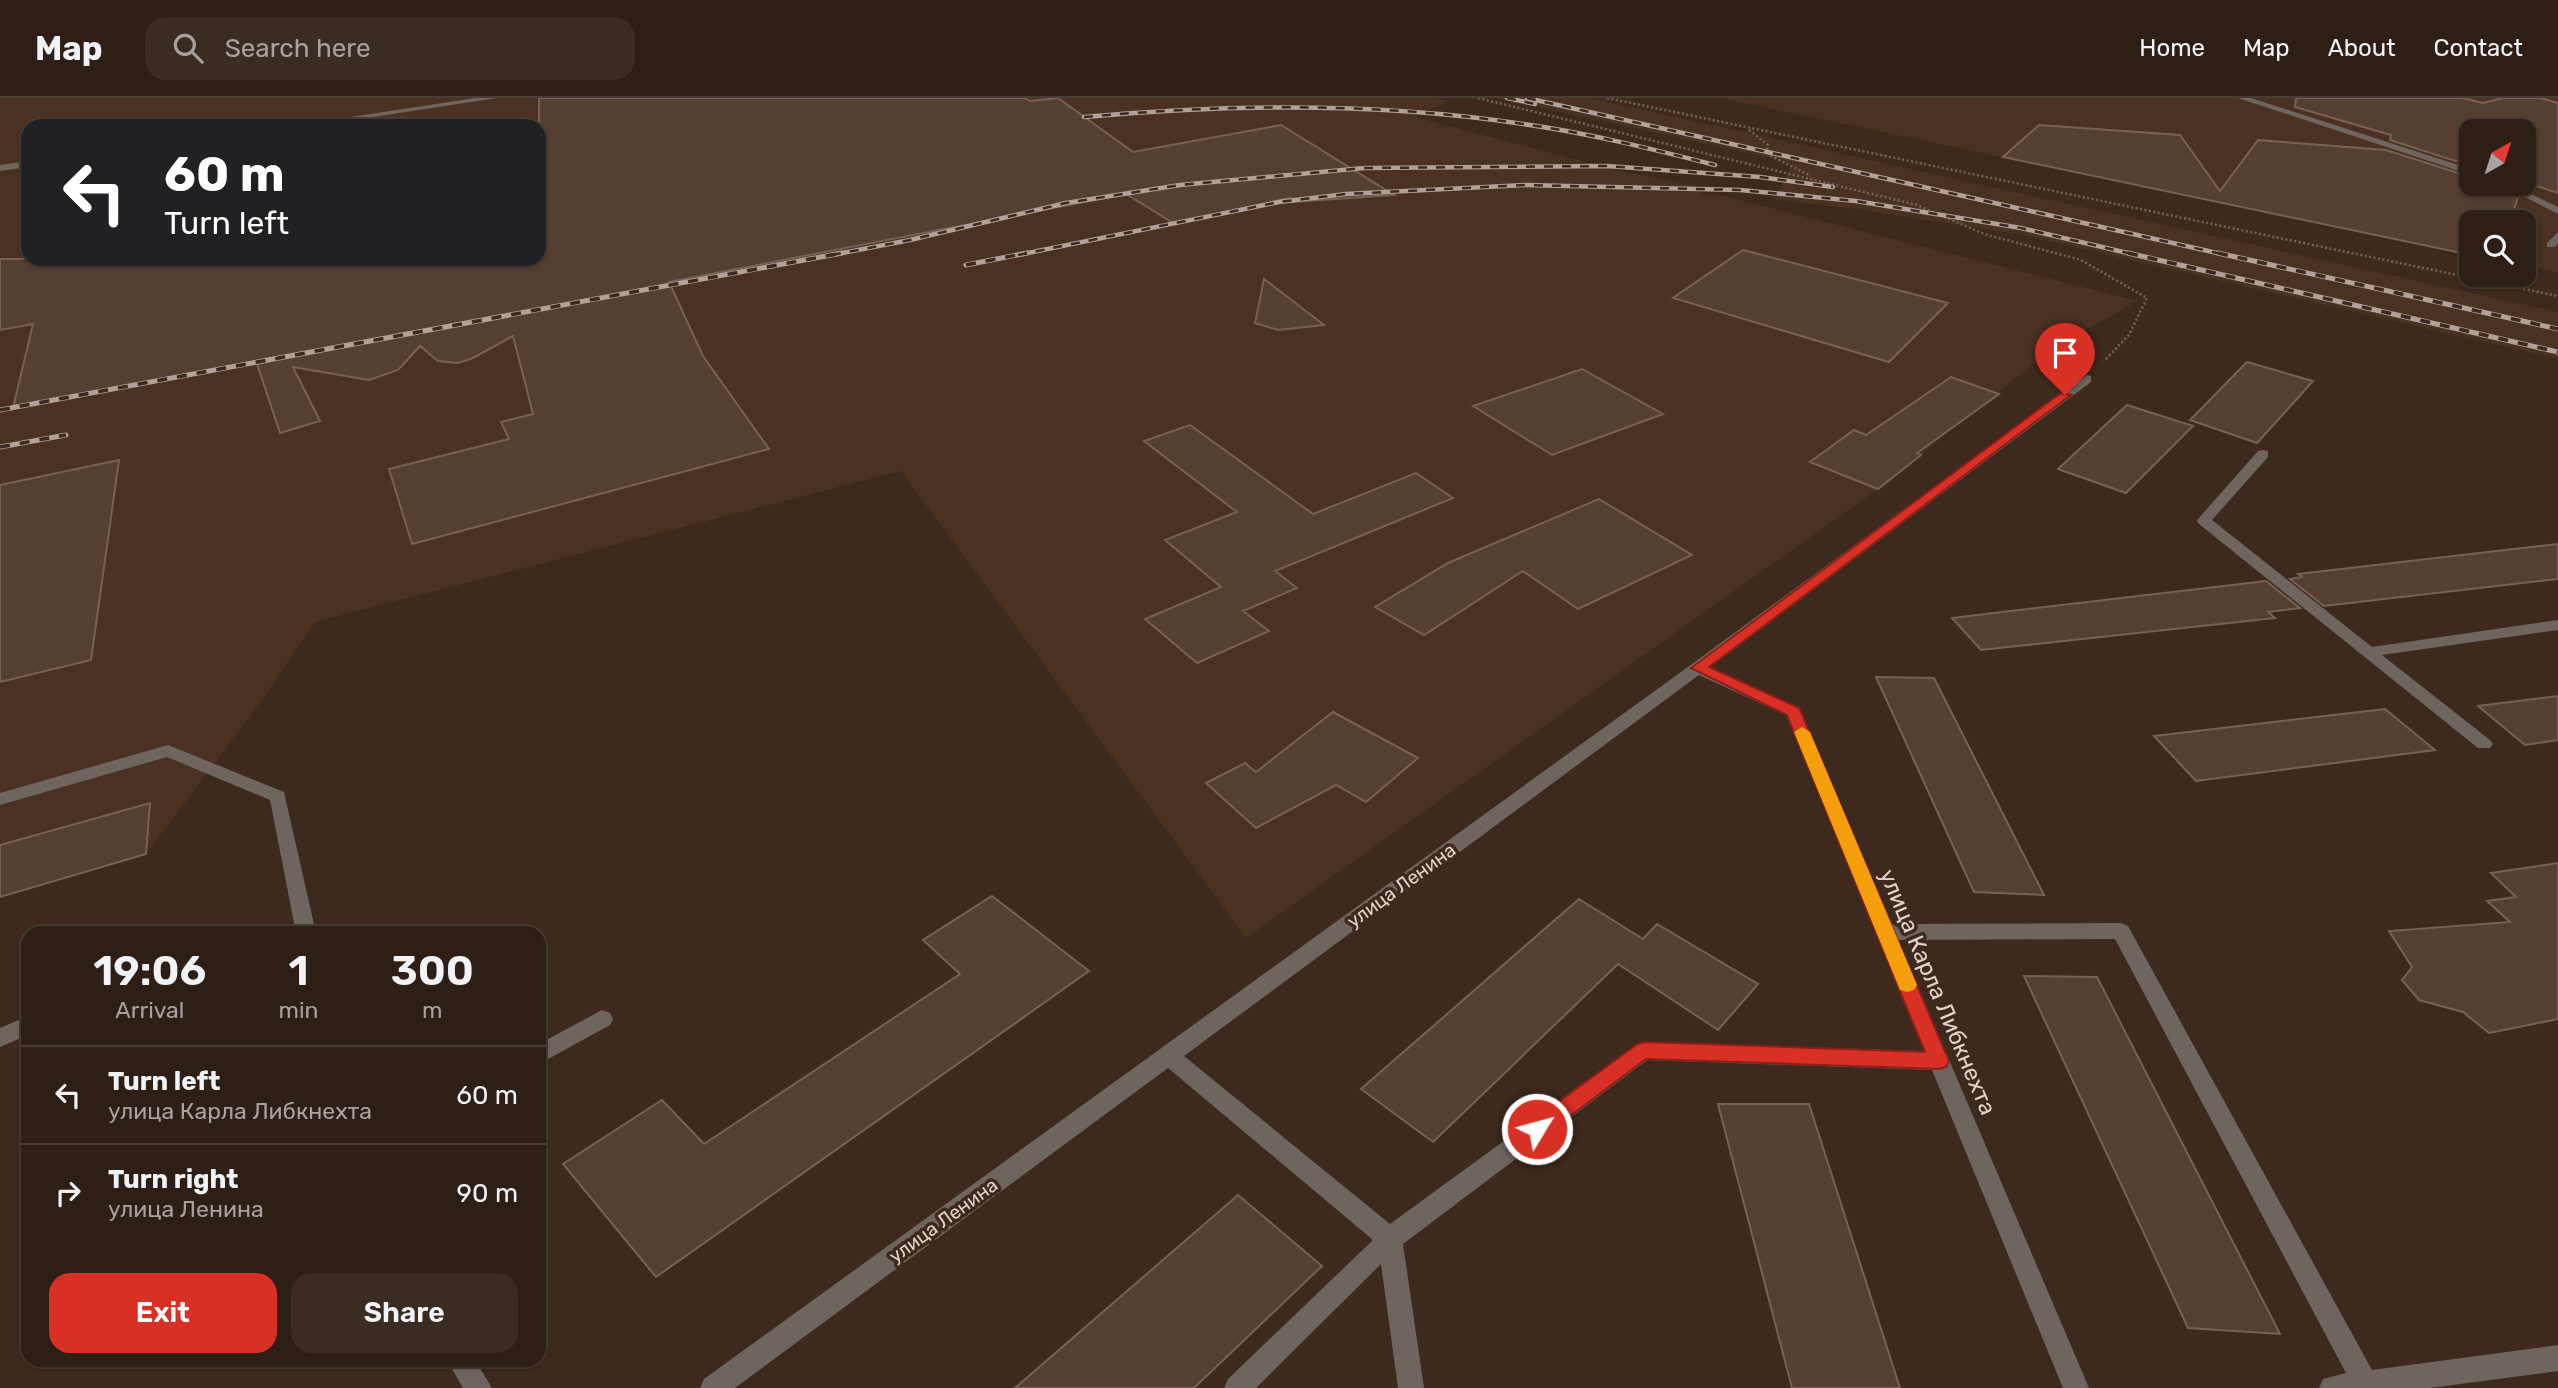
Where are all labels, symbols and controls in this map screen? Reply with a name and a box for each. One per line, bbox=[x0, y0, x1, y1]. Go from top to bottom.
search box bbox=[145, 17, 635, 80]
text: Map bbox=[35, 29, 103, 68]
icon: search bbox=[169, 29, 207, 67]
text: Search here bbox=[225, 33, 370, 64]
text: Home bbox=[2139, 34, 2205, 62]
text: Map bbox=[2243, 34, 2290, 62]
text: About bbox=[2328, 34, 2396, 62]
text: Contact bbox=[2434, 34, 2523, 62]
north arrow bbox=[2459, 119, 2536, 196]
map controls bbox=[2459, 119, 2536, 287]
text: 60 m bbox=[164, 145, 285, 203]
icon: left bbox=[49, 147, 140, 238]
text: Turn left bbox=[164, 204, 289, 242]
button: search bbox=[2459, 210, 2536, 287]
pin bbox=[2035, 323, 2095, 395]
icon: arrive bbox=[2046, 334, 2084, 372]
street label: улица Ленина bbox=[1343, 838, 1460, 932]
street label: улица Карла Либкнехта bbox=[1874, 865, 2002, 1119]
text: 19:06 bbox=[93, 946, 206, 996]
text: 1 bbox=[288, 946, 309, 996]
text: 300 bbox=[391, 946, 474, 996]
text: Arrival bbox=[115, 996, 184, 1024]
text: min bbox=[279, 996, 319, 1024]
text: m bbox=[422, 996, 442, 1024]
text: Turn left bbox=[108, 1066, 220, 1097]
icon: left bbox=[49, 1076, 87, 1114]
text: 60 m bbox=[456, 1080, 518, 1111]
position arrow bbox=[1500, 1092, 1574, 1166]
text: улица Карла Либкнехта bbox=[108, 1097, 372, 1125]
text: Turn right bbox=[108, 1164, 238, 1195]
street label: улица Ленина bbox=[885, 1173, 1002, 1267]
icon: right bbox=[49, 1174, 87, 1212]
text: 90 m bbox=[457, 1178, 518, 1209]
text: улица Ленина bbox=[108, 1195, 264, 1223]
button: Exit bbox=[49, 1273, 277, 1353]
button: Share bbox=[291, 1273, 518, 1353]

